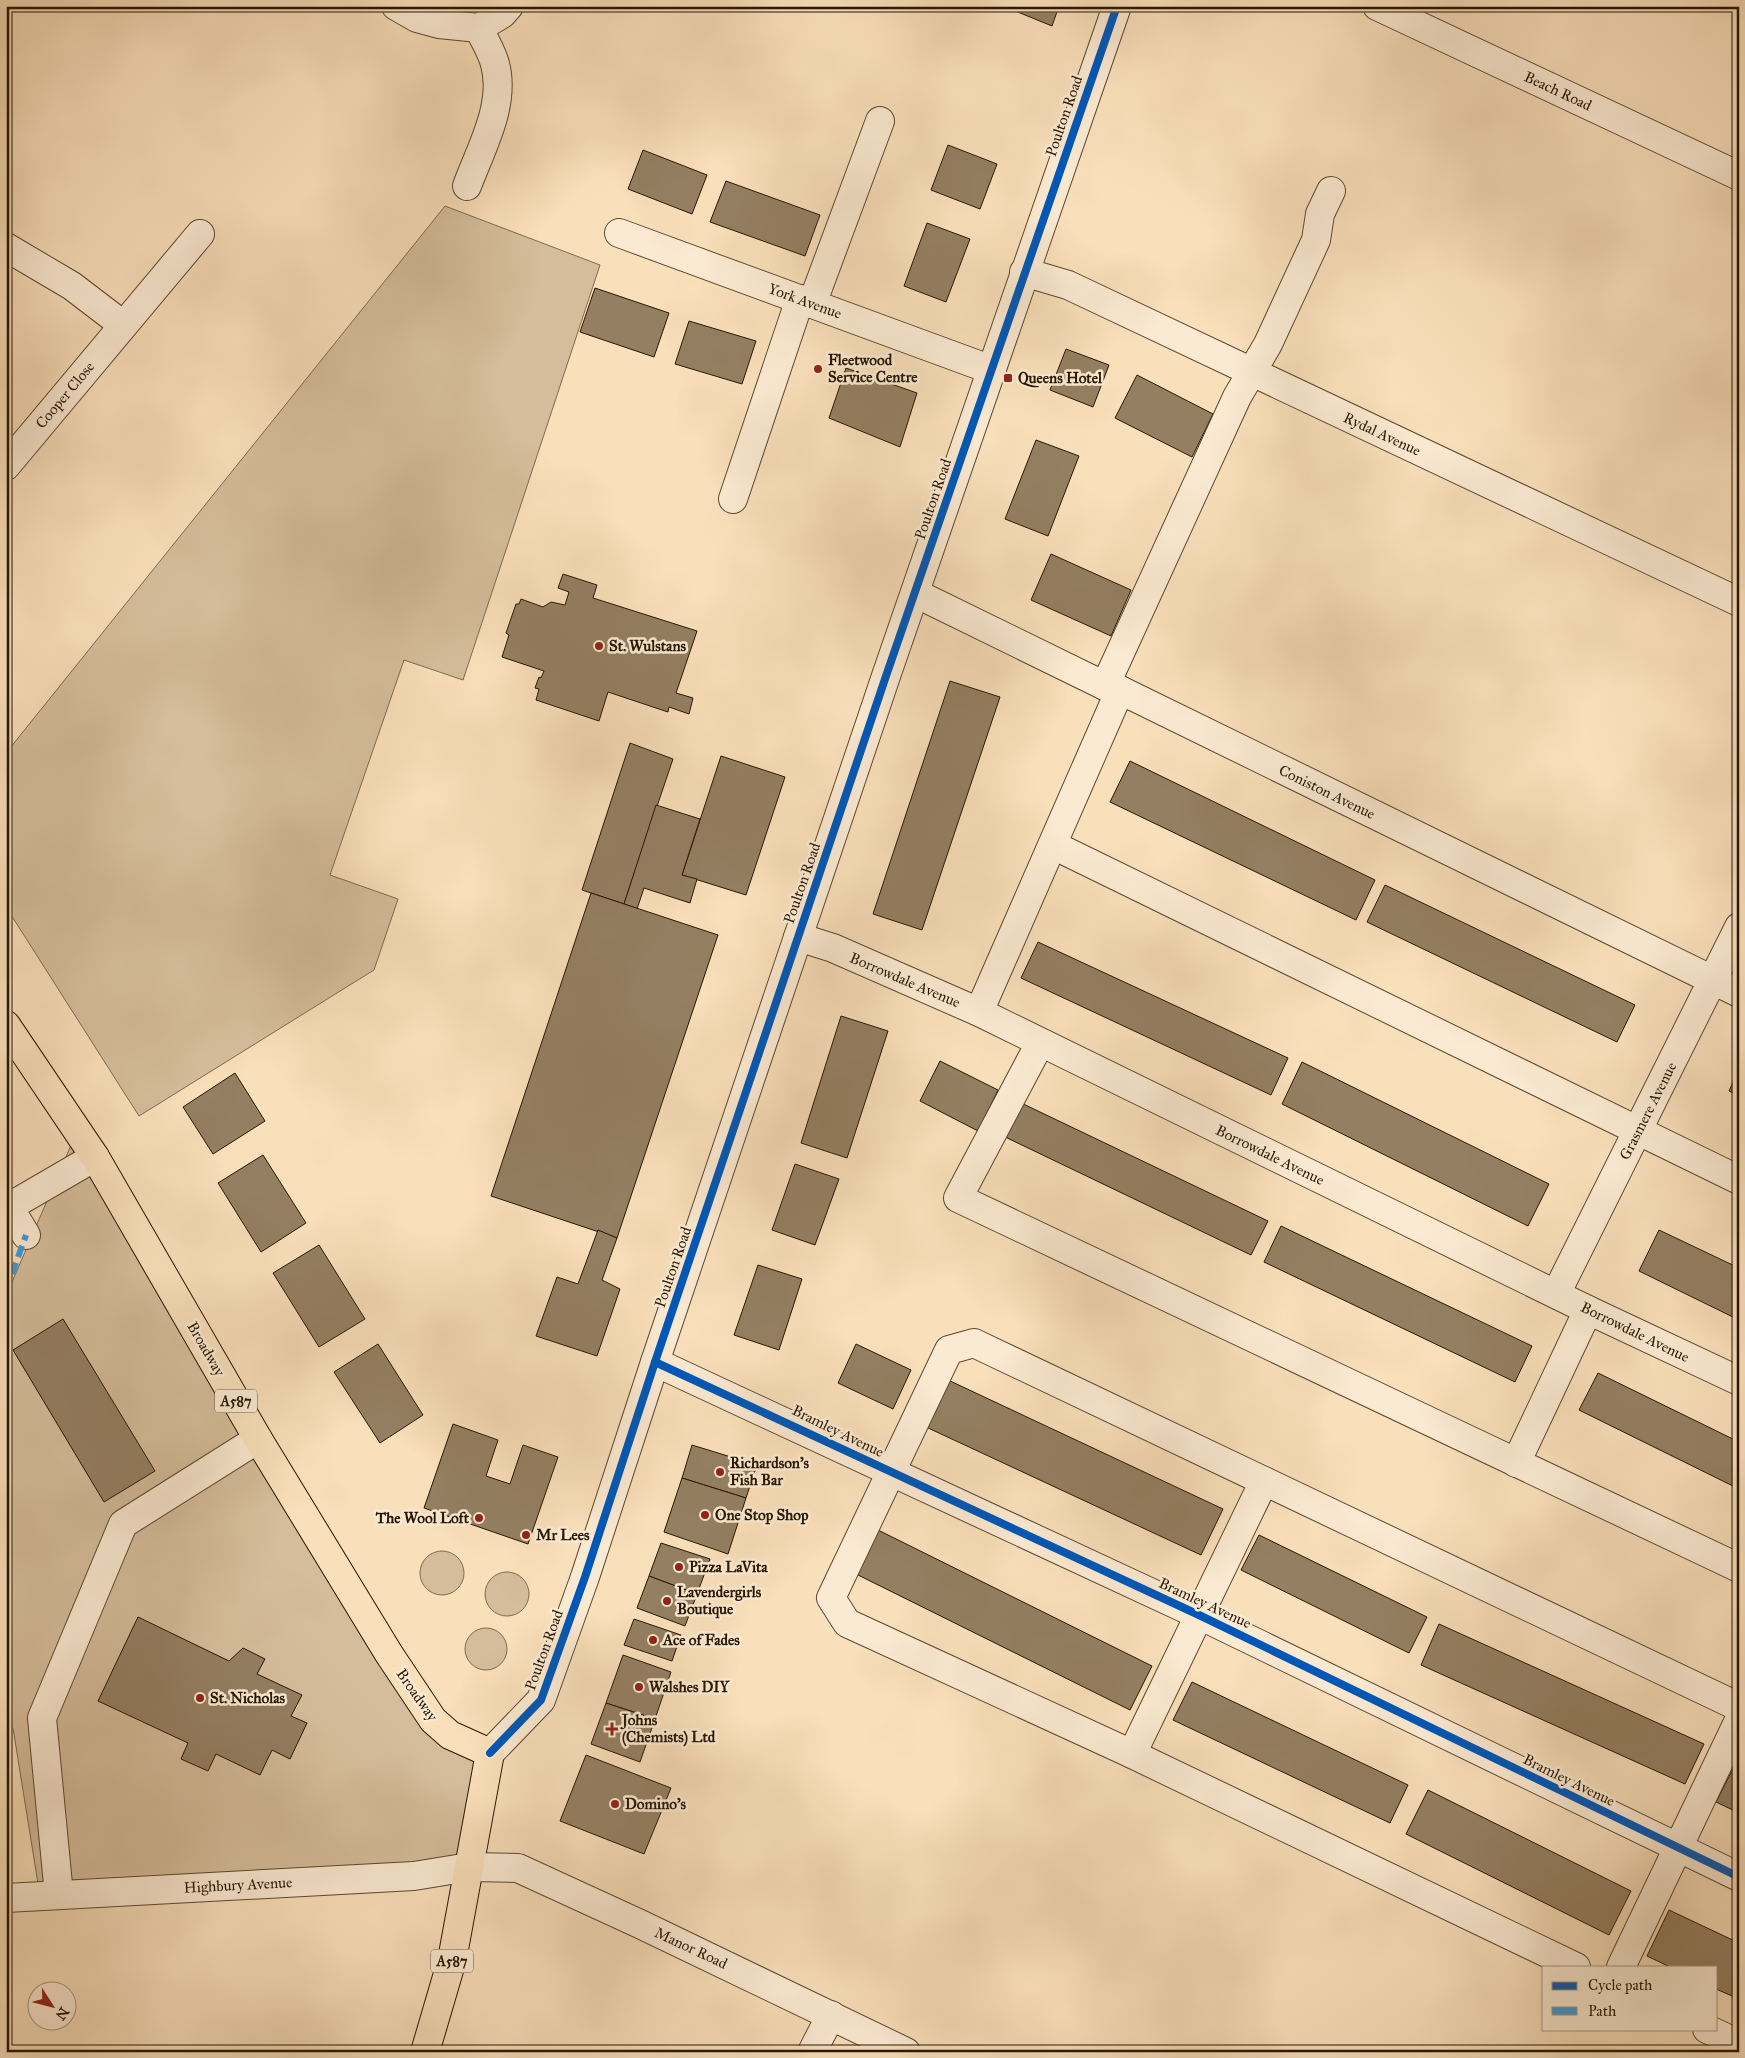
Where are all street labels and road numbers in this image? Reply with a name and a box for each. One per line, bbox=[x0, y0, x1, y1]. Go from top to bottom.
street label: Beach Road bbox=[1521, 68, 1595, 115]
street label: Poulton Road bbox=[1042, 73, 1086, 159]
street label: York Avenue bbox=[766, 279, 844, 323]
street label: Cooper Close bbox=[32, 358, 98, 432]
street label: Rydal Avenue bbox=[1340, 408, 1424, 460]
street label: Poulton Road bbox=[911, 456, 955, 542]
street label: Coniston Avenue bbox=[1276, 761, 1378, 823]
street label: Poulton Road bbox=[780, 840, 824, 926]
street label: Borrowdale Avenue bbox=[847, 949, 963, 1011]
street label: Grasmere Avenue bbox=[1616, 1059, 1680, 1163]
street label: Borrowdale Avenue bbox=[1213, 1121, 1327, 1189]
street label: Poulton Road bbox=[651, 1224, 695, 1310]
street label: Borrowdale Avenue bbox=[1578, 1298, 1692, 1366]
street label: Broadway bbox=[183, 1319, 229, 1380]
road number: A587 bbox=[215, 1390, 257, 1412]
street label: Bramley Avenue bbox=[789, 1401, 887, 1461]
street label: Bramley Avenue bbox=[1156, 1574, 1254, 1632]
street label: Poulton Road bbox=[521, 1607, 567, 1693]
street label: Broadway bbox=[392, 1665, 442, 1725]
street label: Bramley Avenue bbox=[1520, 1750, 1618, 1810]
street label: Highbury Avenue bbox=[183, 1873, 293, 1897]
street label: Manor Road bbox=[652, 1923, 731, 1973]
road number: A587 bbox=[431, 1950, 473, 1972]

